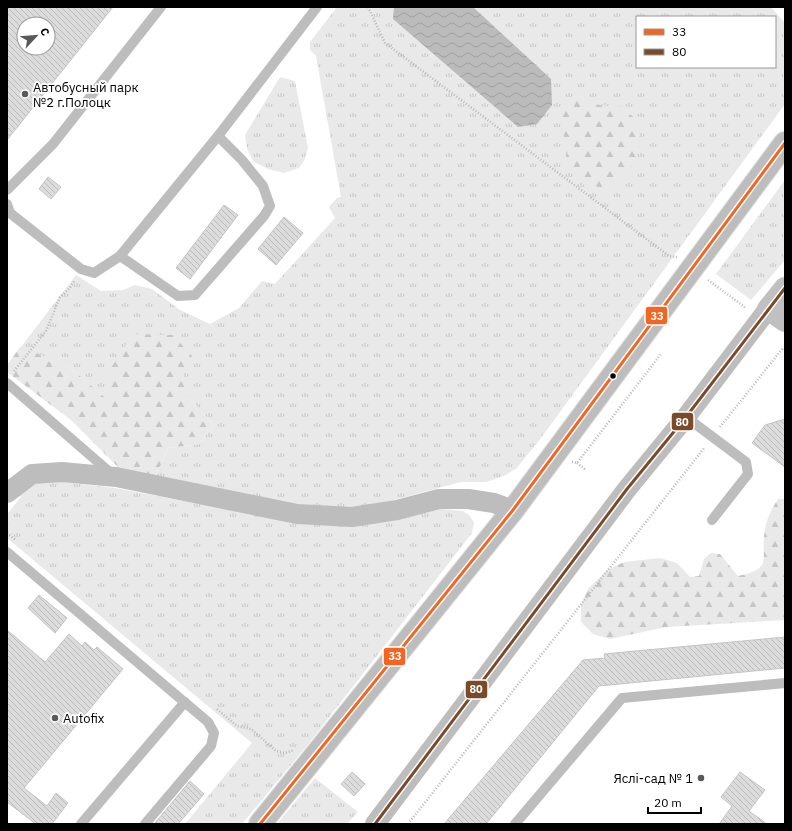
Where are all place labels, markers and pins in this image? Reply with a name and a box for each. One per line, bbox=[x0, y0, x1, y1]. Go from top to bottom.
place label: Автобусный парк №2 г.Полоцк bbox=[33, 79, 139, 111]
marker: Автобусный парк №2 г.Полоцк bbox=[20, 89, 30, 99]
unlabelled marker bbox=[608, 371, 618, 381]
place label: Autofix bbox=[63, 710, 105, 727]
marker: Autofix bbox=[50, 713, 60, 723]
place label: Яслі-сад № 1 bbox=[613, 770, 693, 787]
marker: Яслі-сад № 1 bbox=[696, 773, 706, 783]

